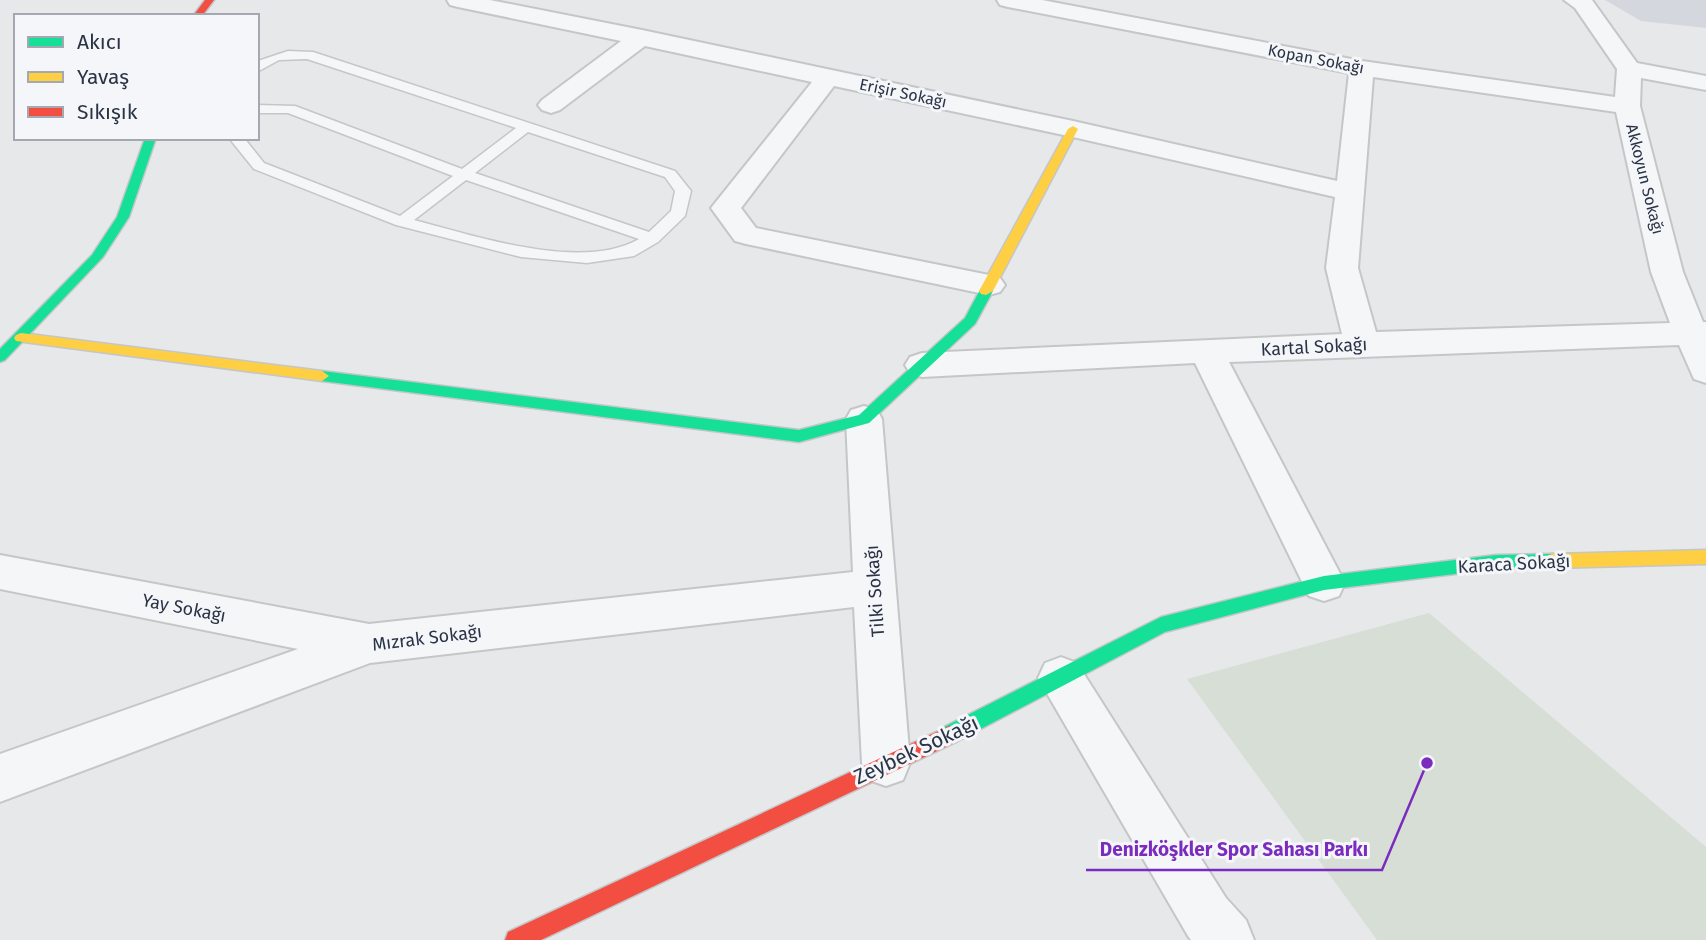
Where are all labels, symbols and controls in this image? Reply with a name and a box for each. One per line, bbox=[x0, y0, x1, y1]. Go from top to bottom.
legend bbox=[14, 14, 259, 140]
text: Akıcı bbox=[77, 29, 122, 55]
street label: Kopan Sokağı bbox=[1266, 40, 1366, 78]
text: Yavaş bbox=[77, 64, 129, 90]
street label: Erişir Sokağı bbox=[857, 74, 948, 113]
text: Sıkışık bbox=[77, 99, 138, 125]
street label: Akkoyun Sokağı bbox=[1622, 122, 1668, 236]
street label: Kartal Sokağı bbox=[1260, 333, 1368, 361]
street label: Tilki Sokağı bbox=[861, 544, 889, 638]
street label: Karaca Sokağı bbox=[1457, 550, 1571, 578]
street label: Yay Sokağı bbox=[140, 589, 228, 627]
street label: Mızrak Sokağı bbox=[371, 620, 483, 656]
street label: Zeybek Sokağı bbox=[849, 710, 983, 790]
callout: Denizköşkler Spor Sahası Parkı bbox=[1086, 830, 1382, 870]
text: Denizköşkler Spor Sahası Parkı bbox=[1100, 838, 1368, 861]

